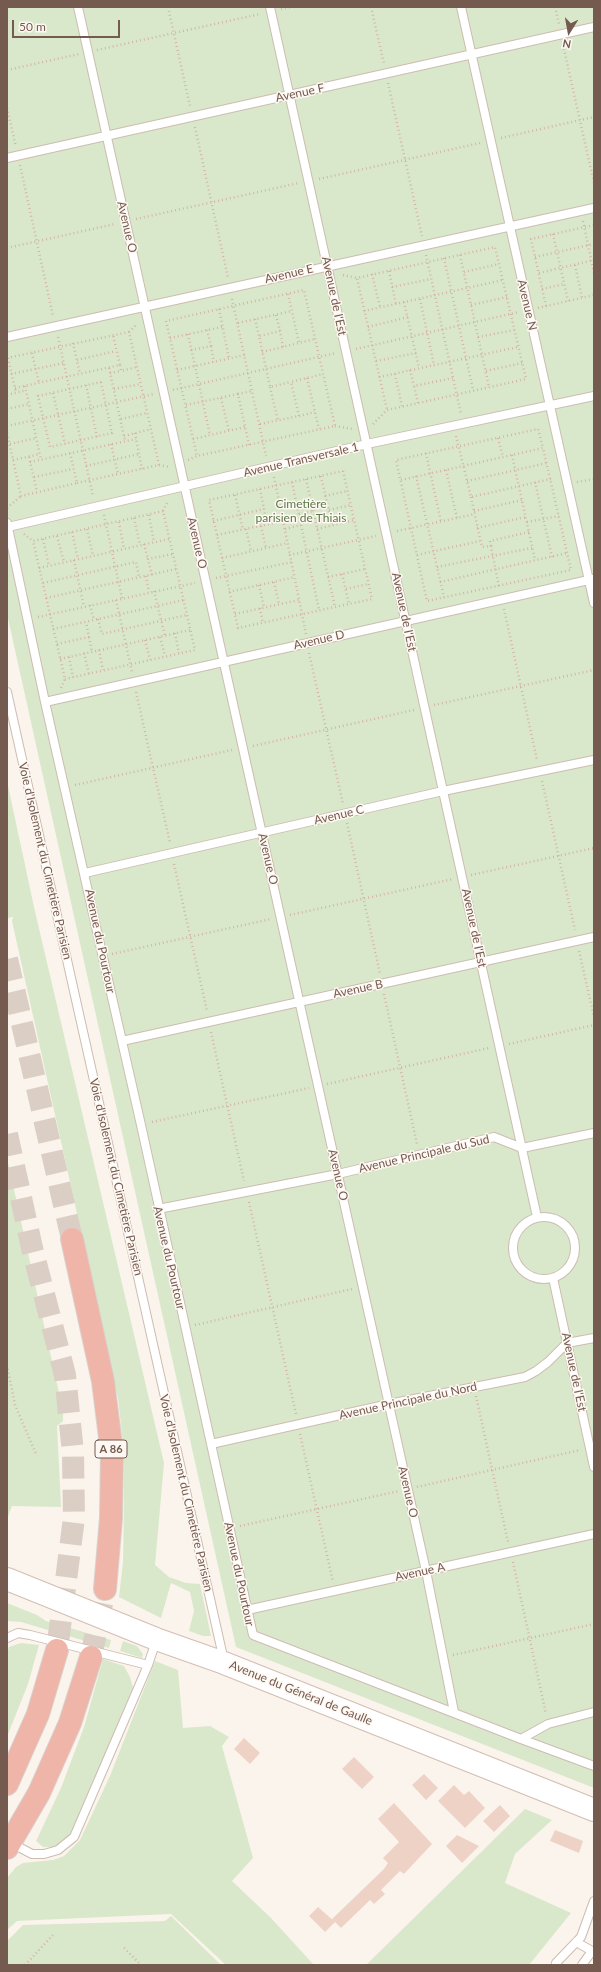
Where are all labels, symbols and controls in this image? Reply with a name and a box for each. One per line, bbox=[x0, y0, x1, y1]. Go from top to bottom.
scale bar bbox=[14, 12, 122, 38]
north arrow bbox=[549, 12, 589, 52]
text: 50 m bbox=[19, 19, 46, 34]
text: N bbox=[561, 37, 572, 51]
street label: Avenue F bbox=[274, 81, 326, 105]
street label: Avenue O bbox=[114, 200, 140, 254]
street label: Avenue de l'Est bbox=[319, 255, 349, 337]
street label: Avenue E bbox=[263, 261, 315, 287]
street label: Avenue N bbox=[514, 278, 540, 332]
street label: Avenue Transversale 1 bbox=[242, 440, 360, 480]
park label: Cimetière parisien de Thiais bbox=[256, 497, 346, 525]
street label: Avenue O bbox=[184, 516, 210, 570]
street label: Avenue de l'Est bbox=[389, 571, 419, 653]
street label: Avenue D bbox=[292, 627, 346, 653]
street label: Voie d'Isolement du Cimetière Parisien bbox=[15, 761, 75, 961]
street label: Avenue C bbox=[313, 802, 365, 828]
street label: Avenue O bbox=[255, 832, 281, 886]
street label: Avenue de l'Est bbox=[459, 887, 489, 969]
street label: Avenue du Pourtour bbox=[82, 888, 118, 994]
street label: Avenue B bbox=[332, 977, 384, 1001]
street label: Voie d'Isolement du Cimetière Parisien bbox=[86, 1077, 146, 1277]
street label: Avenue Principale du Sud bbox=[357, 1132, 491, 1176]
street label: Avenue O bbox=[325, 1148, 351, 1202]
street label: Avenue du Pourtour bbox=[150, 1205, 188, 1311]
street label: Avenue de l'Est bbox=[559, 1331, 589, 1413]
street label: Avenue Principale du Nord bbox=[338, 1379, 478, 1423]
street label: Voie d'Isolement du Cimetière Parisien bbox=[156, 1393, 216, 1593]
road number: A 86 bbox=[95, 1440, 127, 1458]
street label: Avenue O bbox=[395, 1465, 421, 1519]
street label: Avenue du Pourtour bbox=[221, 1521, 257, 1627]
street label: Avenue A bbox=[394, 1560, 446, 1584]
street label: Avenue du Général de Gaulle bbox=[227, 1658, 375, 1728]

